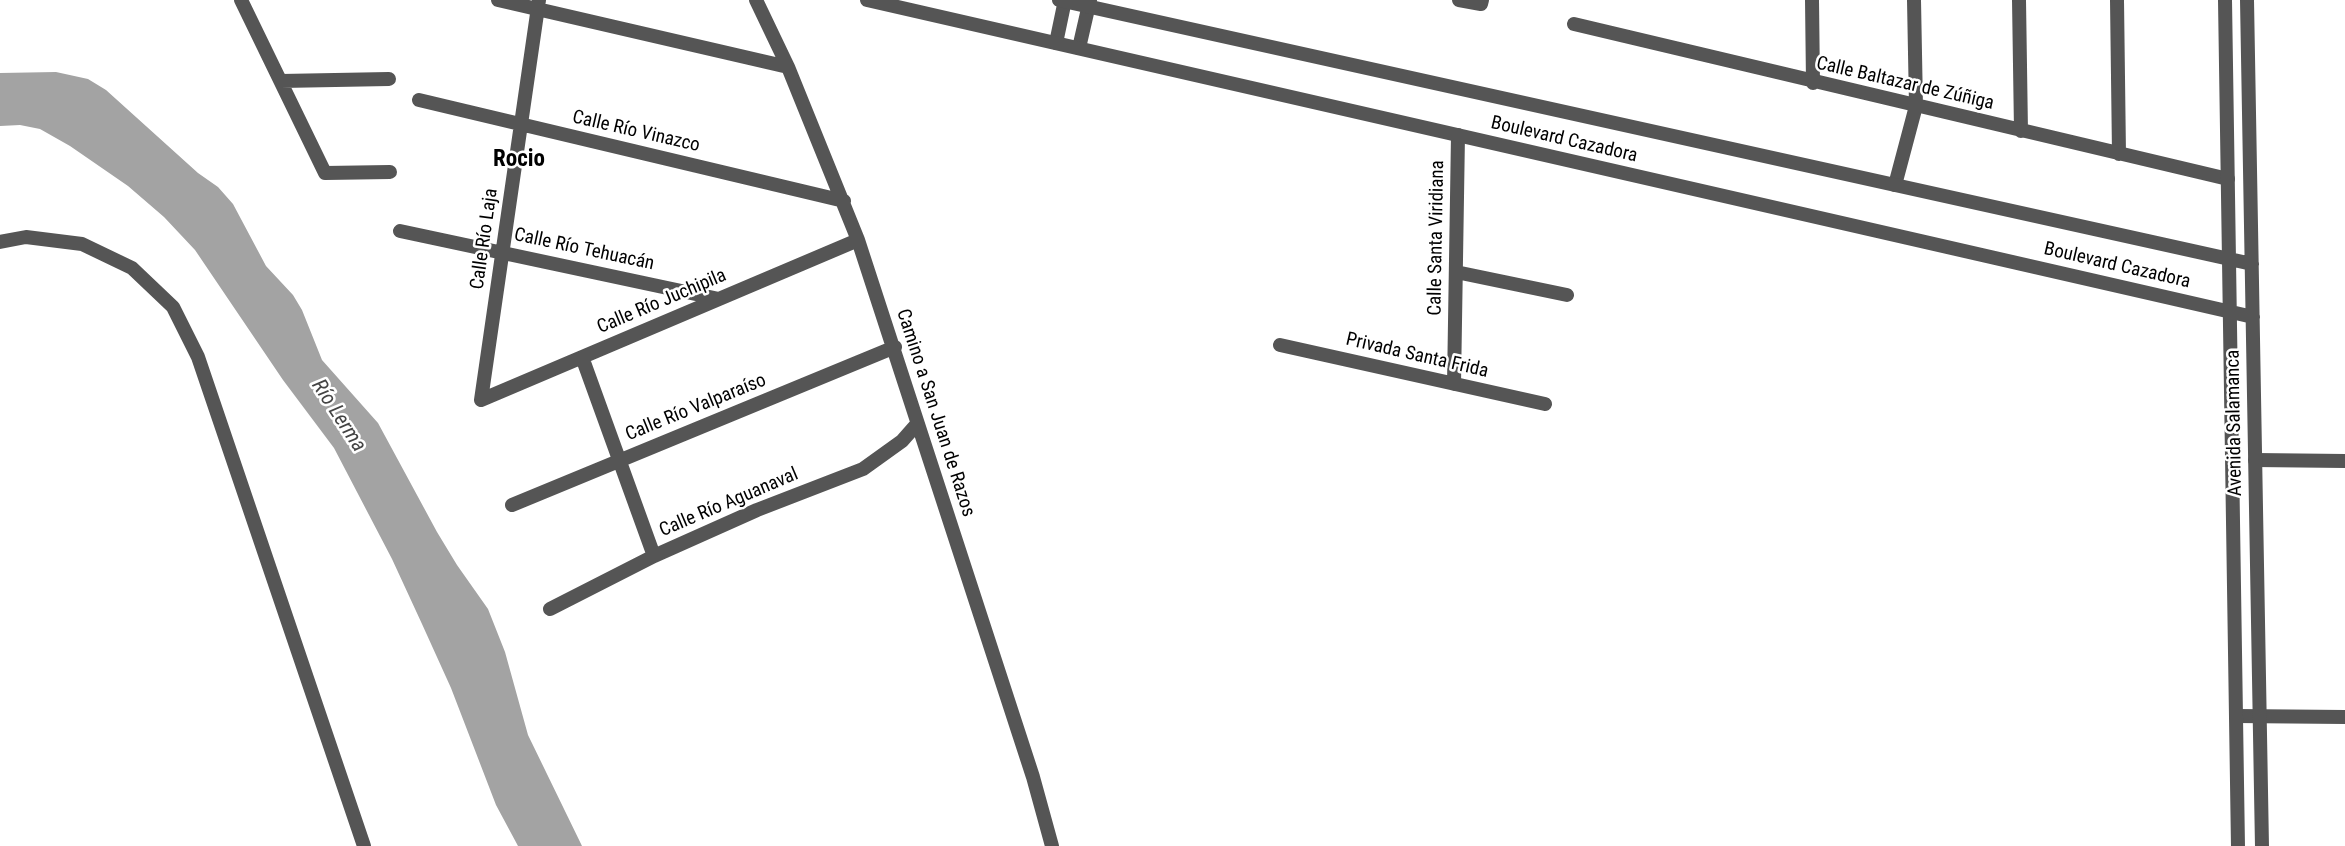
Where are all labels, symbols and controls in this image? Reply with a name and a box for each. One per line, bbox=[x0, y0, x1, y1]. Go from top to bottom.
street label: Calle Baltazar de Zúñiga bbox=[1814, 52, 1996, 116]
street label: Calle Río Vinazco bbox=[570, 106, 702, 158]
street label: Boulevard Cazadora bbox=[1489, 112, 1639, 168]
district label: Rocio bbox=[493, 146, 545, 174]
street label: Calle Santa Viridiana bbox=[1424, 160, 1450, 316]
street label: Calle Río Laja bbox=[467, 187, 503, 291]
street label: Calle Río Tehuacán bbox=[512, 224, 656, 276]
street label: Boulevard Cazadora bbox=[2042, 238, 2192, 294]
street label: Calle Río Juchipila bbox=[594, 265, 730, 339]
street label: Camino a San Juan de Razos bbox=[891, 306, 979, 520]
street label: Privada Santa Frida bbox=[1344, 329, 1490, 383]
street label: Avenida Salamanca bbox=[2222, 349, 2248, 497]
street label: Calle Río Valparaíso bbox=[622, 369, 770, 447]
water label: Río Lerma bbox=[305, 375, 371, 457]
street label: Calle Río Aguanaval bbox=[656, 463, 802, 543]

